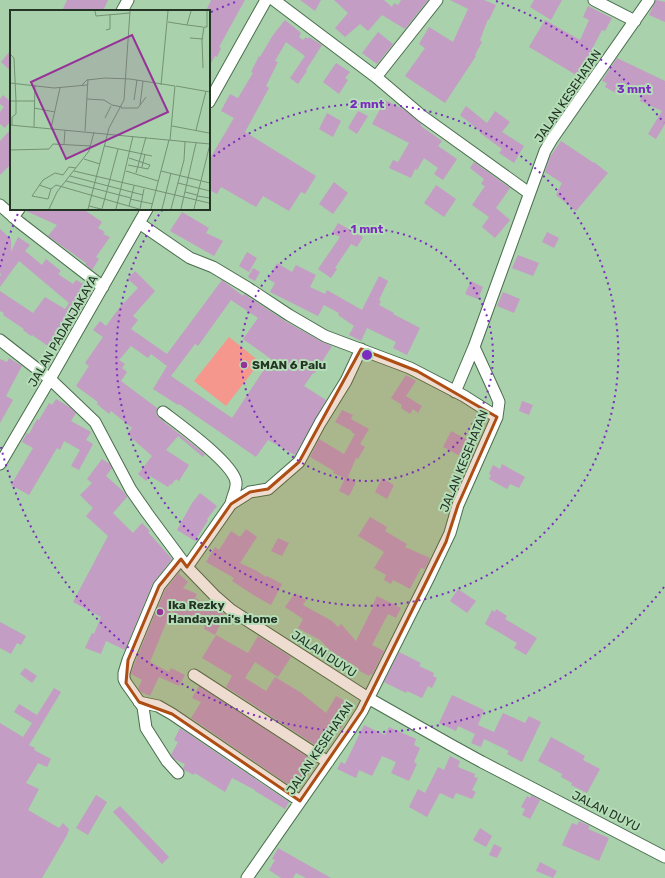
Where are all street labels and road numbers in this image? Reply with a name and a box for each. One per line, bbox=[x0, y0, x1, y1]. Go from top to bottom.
street label: JALAN KESEHATAN bbox=[532, 47, 604, 145]
street label: JALAN PADANJAKAYA bbox=[25, 273, 101, 389]
street label: JALAN KESEHATAN bbox=[437, 408, 491, 514]
street label: JALAN DUYU bbox=[289, 628, 359, 680]
street label: JALAN KESEHATAN bbox=[284, 699, 356, 797]
street label: JALAN DUYU bbox=[570, 788, 642, 834]

